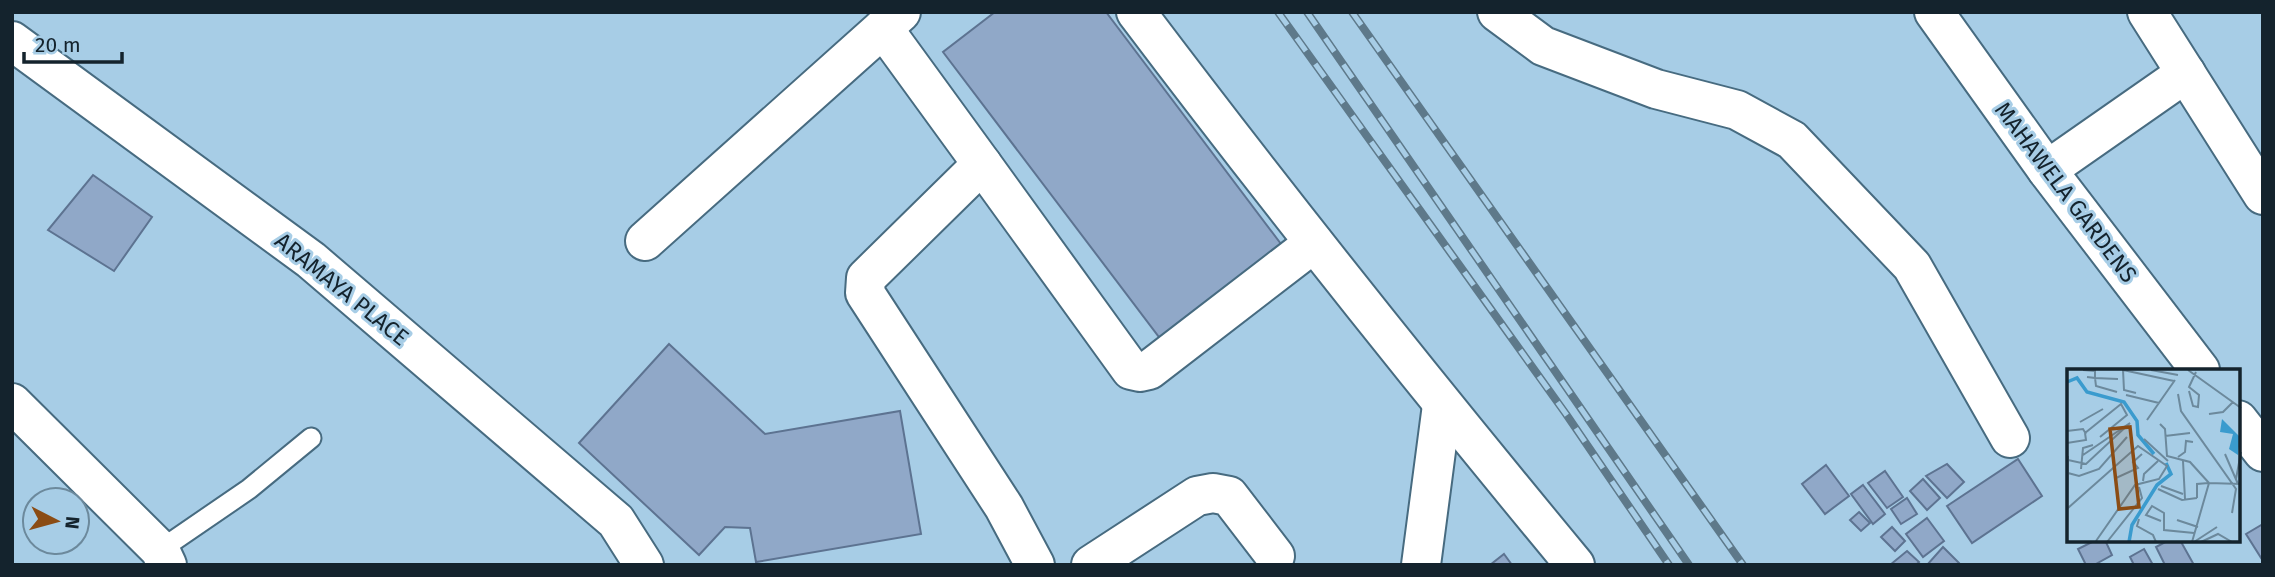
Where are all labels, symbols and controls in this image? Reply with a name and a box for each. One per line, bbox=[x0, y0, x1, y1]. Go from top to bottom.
scale bar bbox=[24, 21, 122, 65]
text: 20 m bbox=[35, 32, 81, 58]
street label: MAHAWELA GARDENS bbox=[1989, 96, 2143, 288]
street label: ARAMAYA PLACE bbox=[269, 227, 415, 351]
inset map bbox=[2067, 369, 2240, 542]
north arrow bbox=[21, 486, 91, 556]
text: N bbox=[60, 515, 85, 530]

